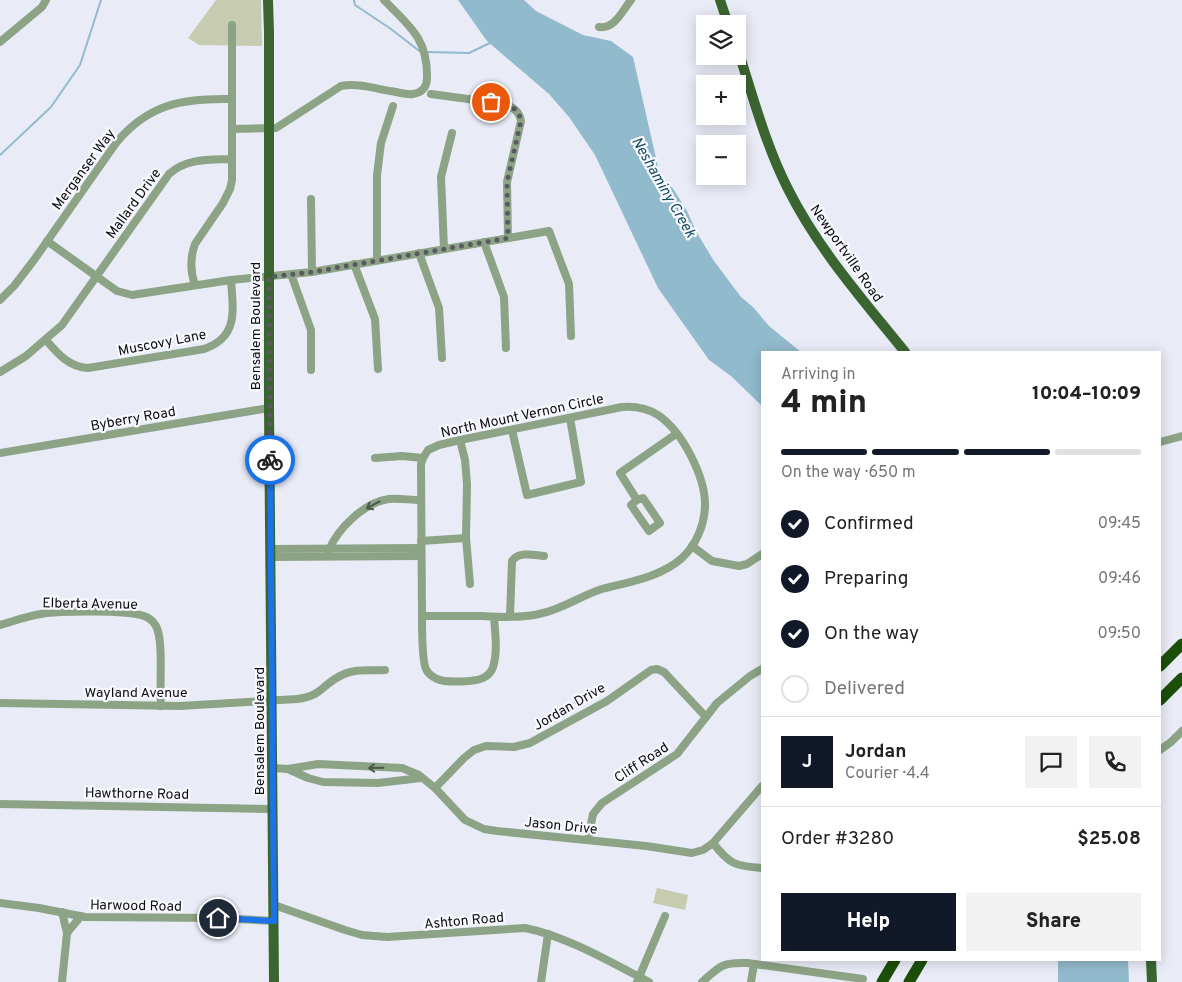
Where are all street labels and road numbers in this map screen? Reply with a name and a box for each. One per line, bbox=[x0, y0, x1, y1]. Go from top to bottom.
street label: Merganser Way bbox=[49, 126, 119, 214]
street label: Mallard Drive bbox=[103, 166, 165, 242]
street label: Newportville Road bbox=[806, 202, 886, 306]
street label: Bensalem Boulevard bbox=[248, 262, 265, 390]
street label: Muscovy Lane bbox=[117, 327, 208, 360]
street label: North Mount Vernon Circle bbox=[439, 391, 605, 442]
street label: Byberry Road bbox=[89, 404, 177, 435]
street label: Elberta Avenue bbox=[42, 595, 138, 614]
street label: Bensalem Boulevard bbox=[252, 667, 269, 795]
street label: Jordan Drive bbox=[531, 680, 609, 735]
street label: Wayland Avenue bbox=[85, 685, 187, 702]
street label: Cliff Road bbox=[611, 739, 672, 787]
street label: Hawthorne Road bbox=[85, 785, 189, 804]
street label: Jason Drive bbox=[523, 814, 598, 839]
street label: Harwood Road bbox=[90, 897, 182, 916]
street label: Ashton Road bbox=[423, 910, 505, 933]

